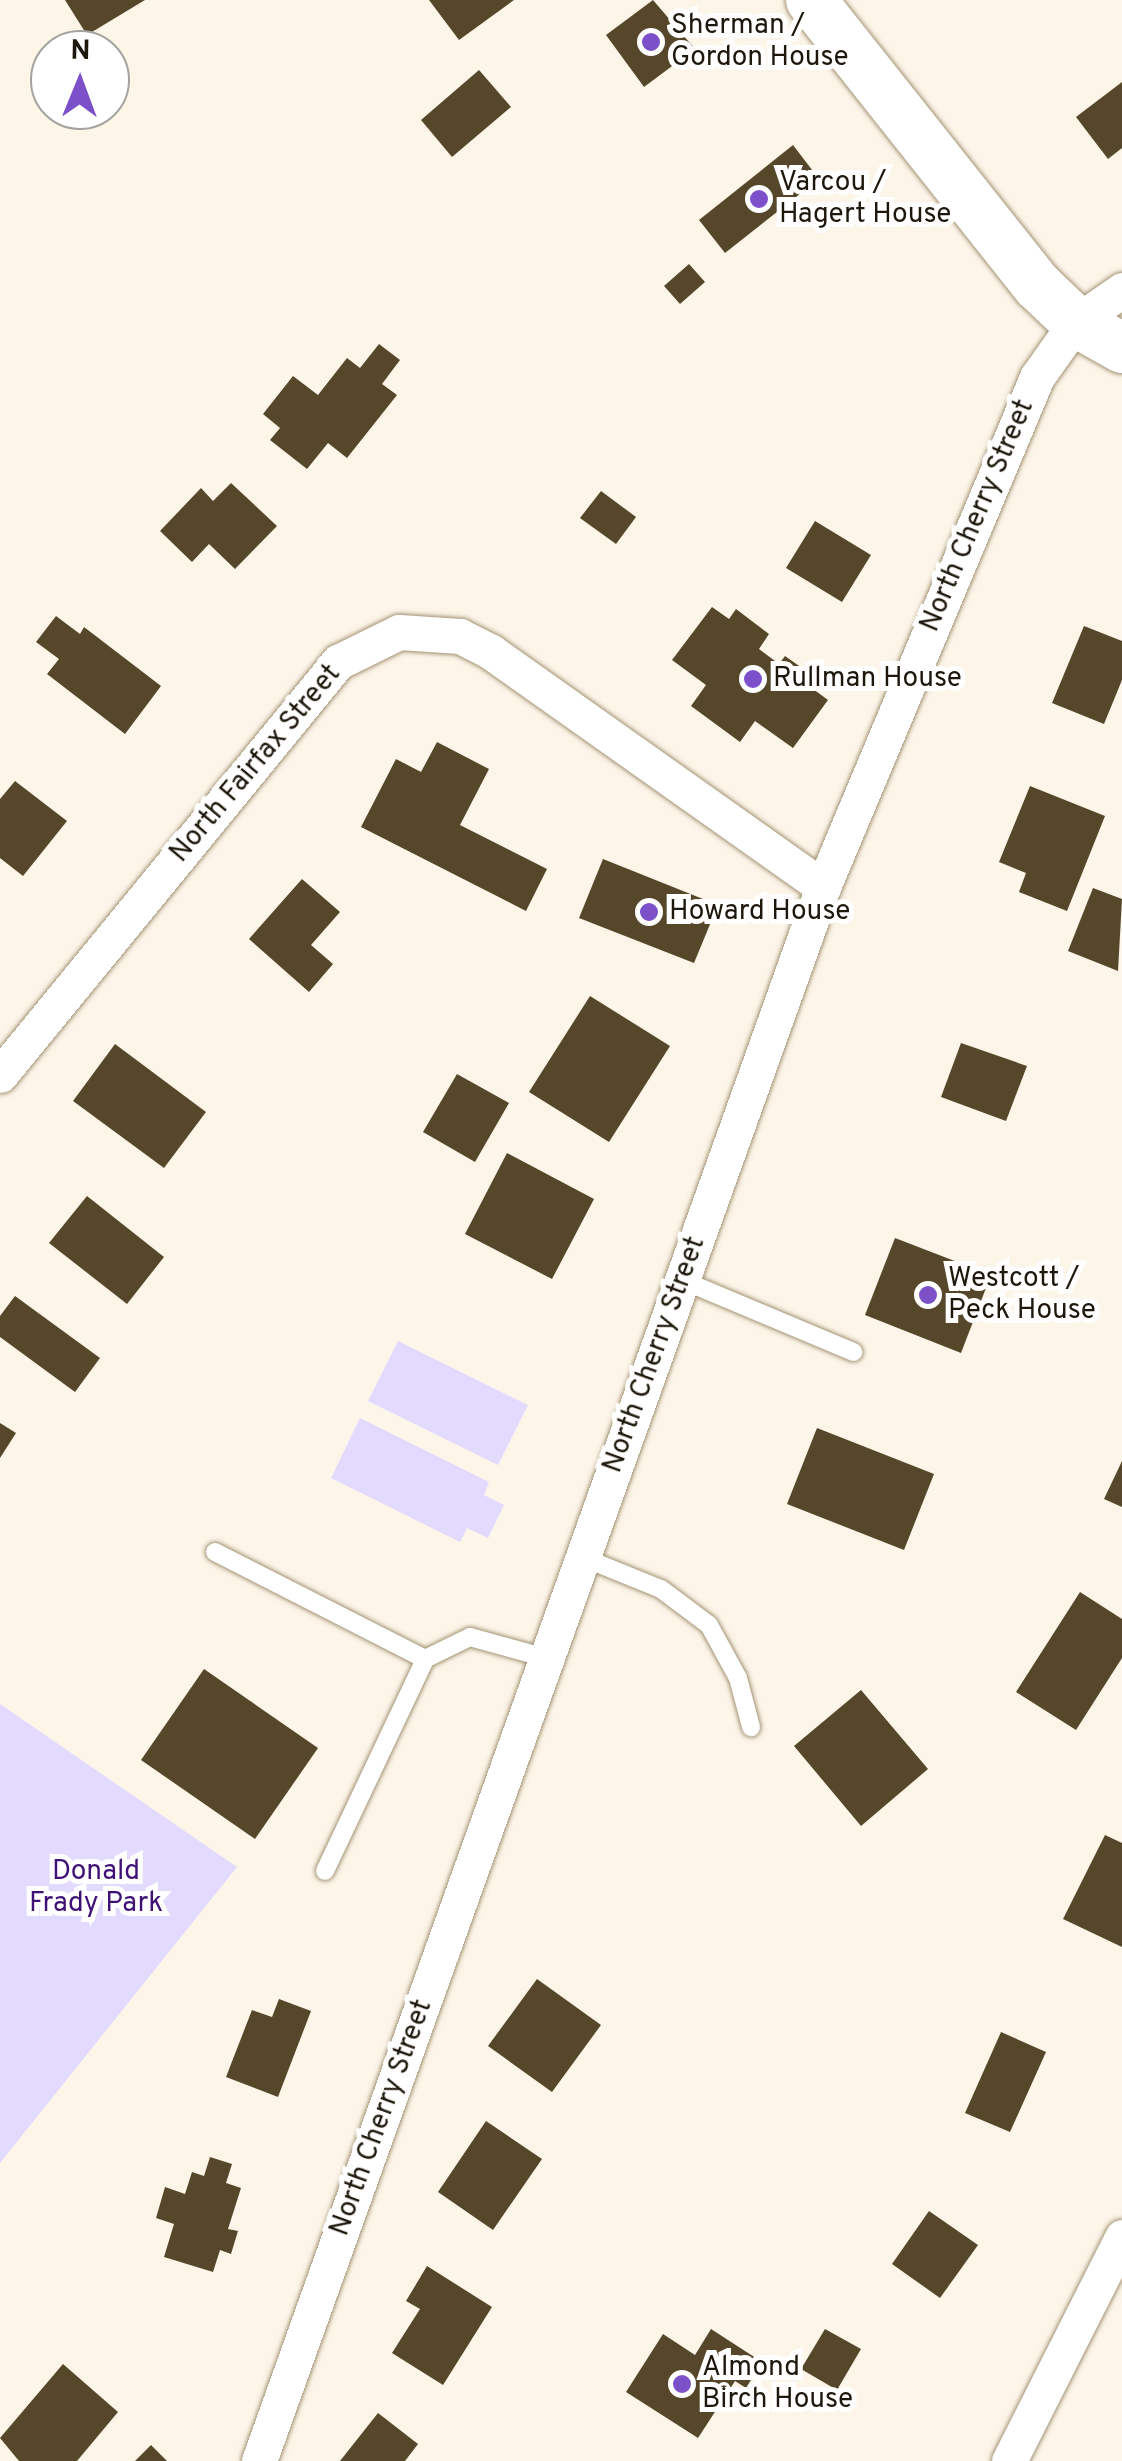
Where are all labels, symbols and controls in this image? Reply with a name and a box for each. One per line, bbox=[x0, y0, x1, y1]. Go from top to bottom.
place label: Sherman / Gordon House bbox=[671, 9, 848, 75]
north arrow bbox=[30, 30, 130, 130]
marker: Sherman / Gordon House bbox=[640, 31, 662, 53]
text: N bbox=[70, 34, 91, 70]
place label: Varcou / Hagert House bbox=[779, 166, 951, 232]
marker: Varcou / Hagert House bbox=[748, 188, 770, 210]
street label: North Cherry Street bbox=[914, 395, 1042, 637]
street label: North Fairfax Street bbox=[163, 658, 349, 870]
place label: Rullman House bbox=[773, 662, 962, 696]
marker: Rullman House bbox=[742, 668, 764, 690]
place label: Howard House bbox=[669, 895, 850, 929]
marker: Howard House bbox=[638, 901, 660, 923]
street label: North Cherry Street bbox=[597, 1232, 713, 1478]
place label: Westcott / Peck House bbox=[948, 1262, 1096, 1328]
marker: Westcott / Peck House bbox=[917, 1284, 939, 1306]
park label: Donald Frady Park bbox=[29, 1855, 163, 1921]
street label: North Cherry Street bbox=[324, 1995, 440, 2241]
place label: Almond Birch House bbox=[702, 2351, 853, 2417]
marker: Almond Birch House bbox=[671, 2373, 693, 2395]

